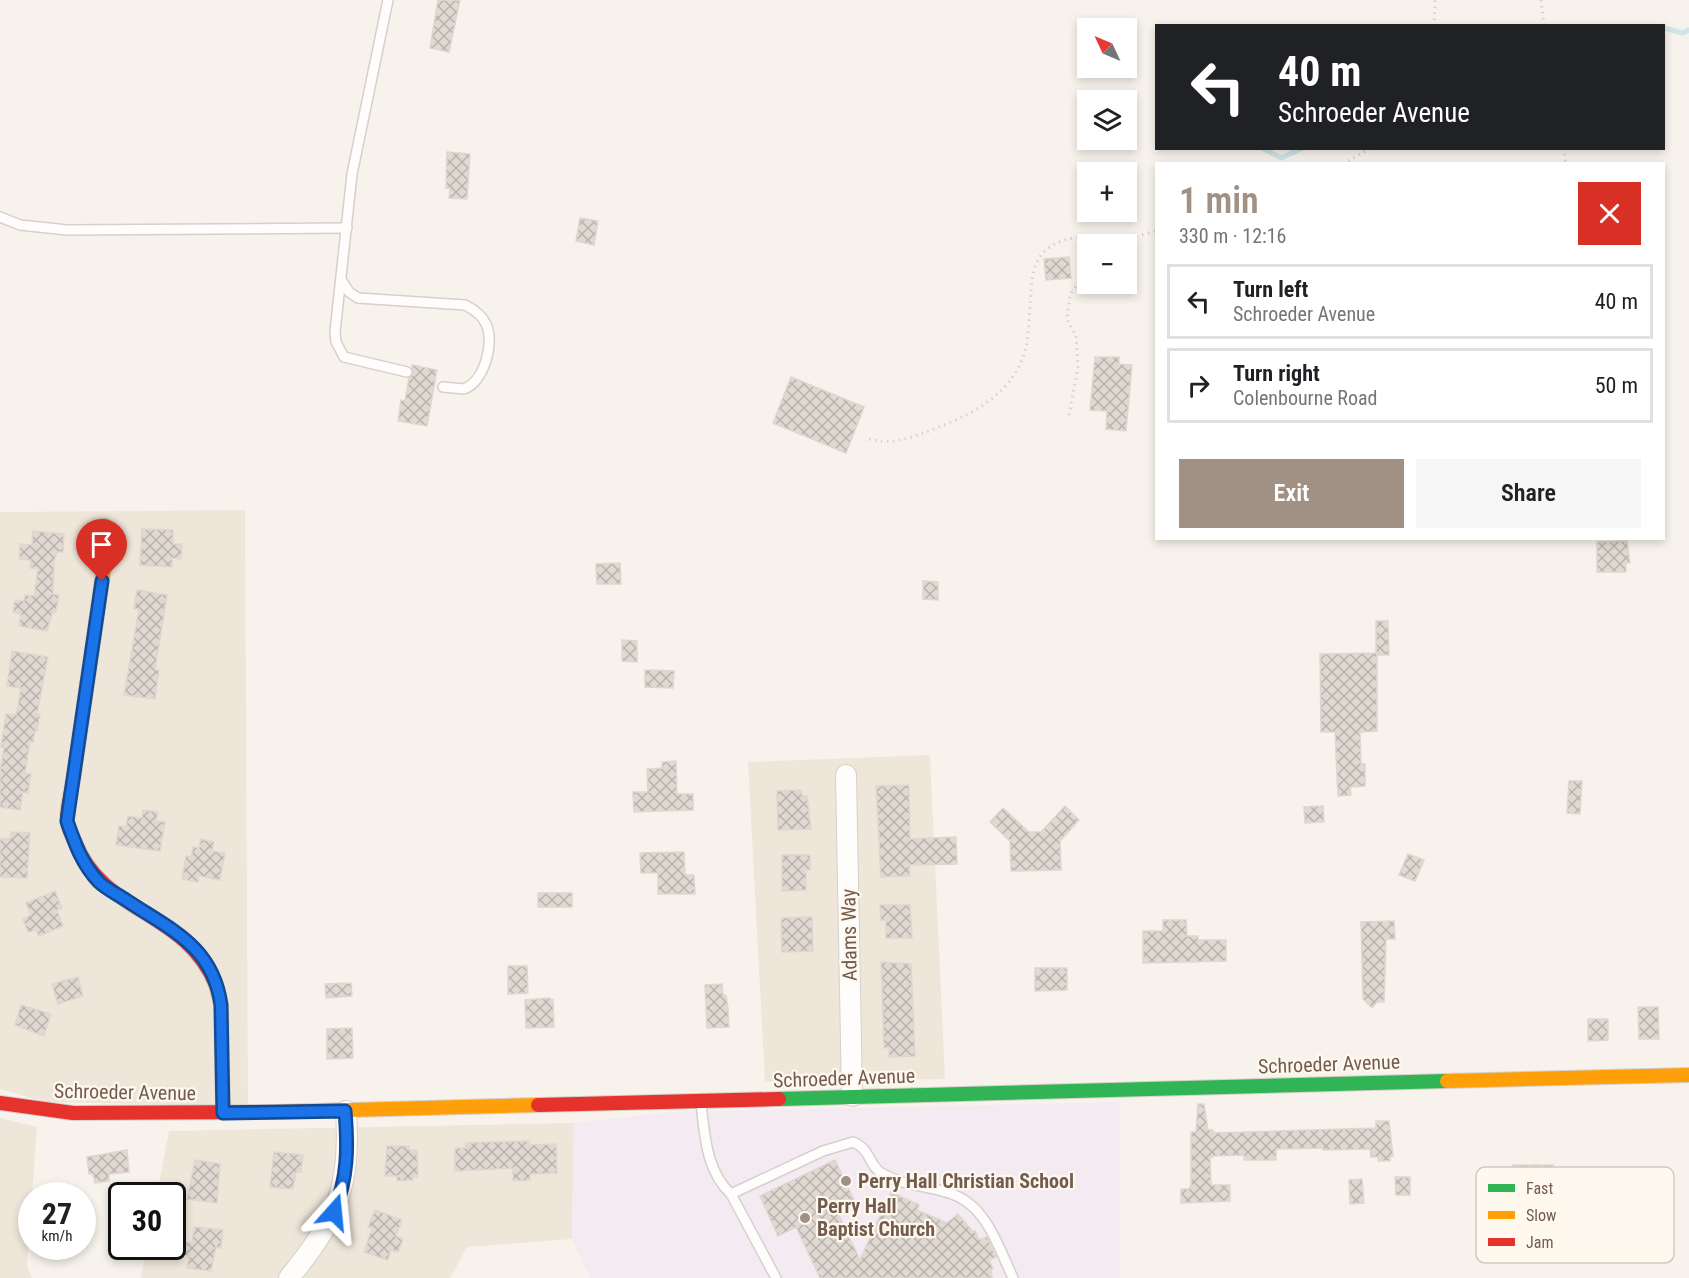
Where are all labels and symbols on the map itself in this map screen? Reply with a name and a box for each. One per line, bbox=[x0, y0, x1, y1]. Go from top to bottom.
north arrow bbox=[1077, 18, 1137, 78]
pin bbox=[76, 519, 127, 581]
street label: Adams Way bbox=[836, 889, 862, 981]
street label: Schroeder Avenue bbox=[1258, 1050, 1400, 1078]
street label: Schroeder Avenue bbox=[773, 1064, 915, 1092]
street label: Schroeder Avenue bbox=[54, 1079, 196, 1105]
legend bbox=[1476, 1167, 1674, 1263]
place label: Perry Hall Christian School bbox=[858, 1169, 1074, 1193]
marker: Perry Hall Christian School bbox=[839, 1174, 853, 1188]
text: Fast bbox=[1526, 1179, 1553, 1198]
position arrow bbox=[302, 1180, 366, 1244]
speed limit sign: 30 bbox=[108, 1182, 186, 1260]
place label: Perry Hall Baptist Church bbox=[817, 1194, 935, 1241]
text: Slow bbox=[1526, 1206, 1556, 1225]
marker: Perry Hall Baptist Church bbox=[798, 1211, 812, 1225]
text: Jam bbox=[1526, 1233, 1553, 1252]

